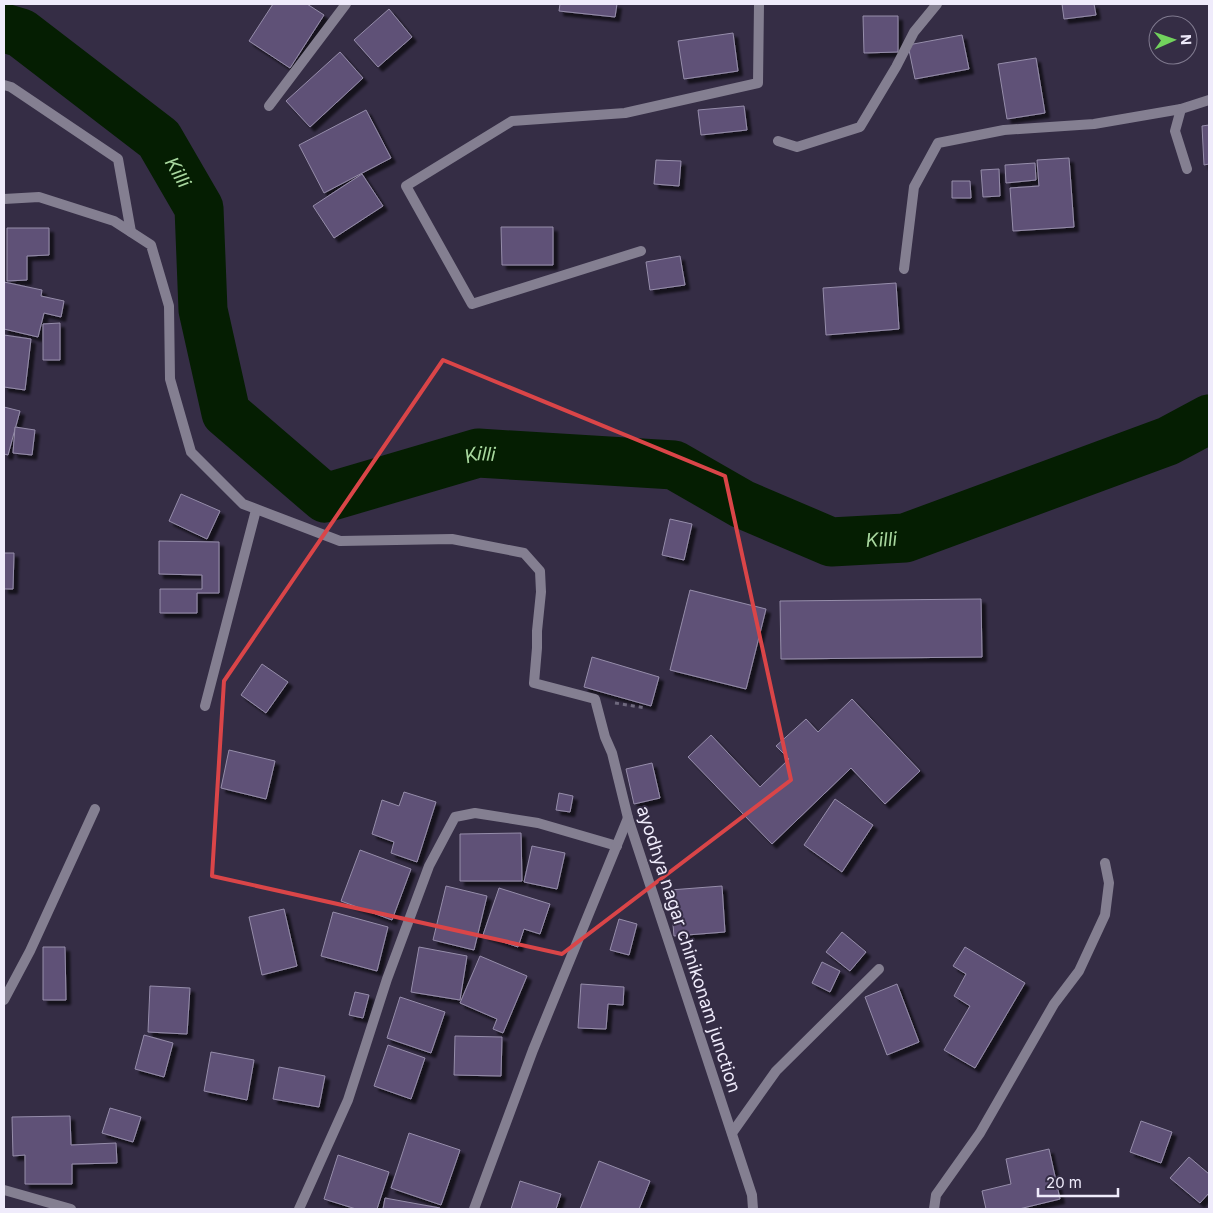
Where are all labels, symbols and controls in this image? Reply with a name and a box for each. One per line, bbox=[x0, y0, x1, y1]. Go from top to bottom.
north arrow bbox=[1148, 15, 1198, 65]
text: N bbox=[1178, 34, 1195, 45]
water label: Killi bbox=[160, 153, 196, 192]
water label: Killi bbox=[461, 441, 497, 468]
water label: Killi bbox=[865, 527, 898, 552]
street label: ayodhya nagar chinikonam junction bbox=[633, 803, 745, 1095]
scale bar bbox=[1038, 1166, 1118, 1198]
text: 20 m bbox=[1046, 1173, 1082, 1192]

